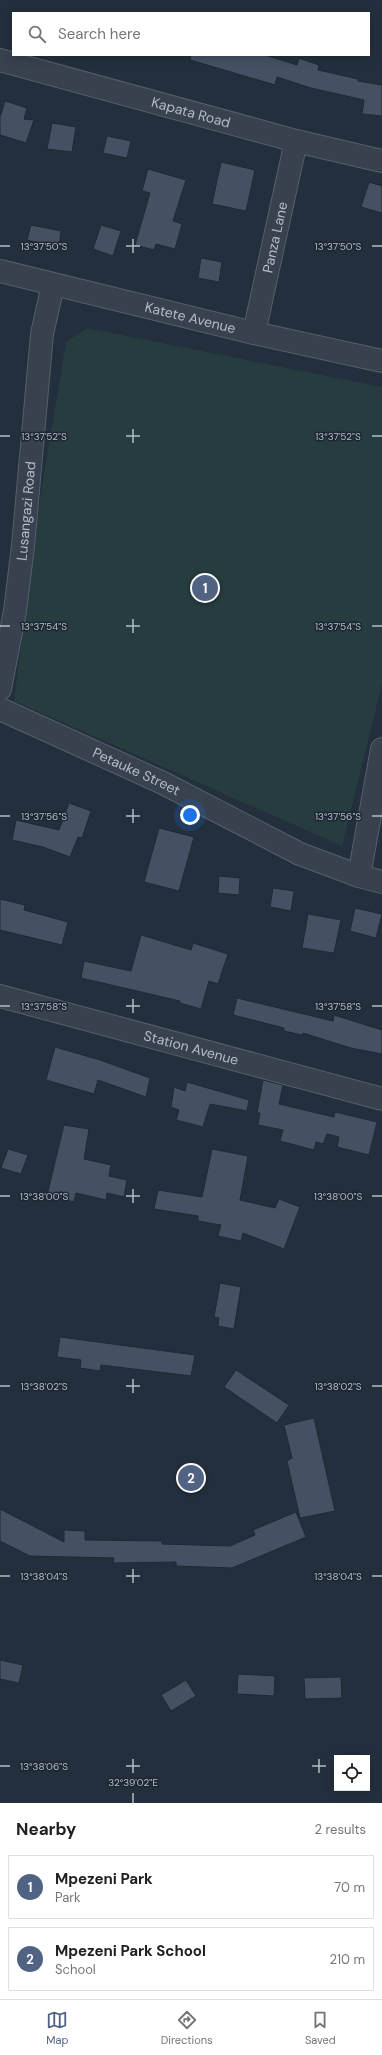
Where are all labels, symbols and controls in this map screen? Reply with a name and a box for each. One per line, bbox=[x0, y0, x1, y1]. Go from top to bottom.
search box bbox=[12, 12, 370, 56]
icon: search bbox=[26, 23, 48, 45]
text: Search here bbox=[58, 24, 141, 44]
street label: Kapata Road bbox=[149, 93, 233, 132]
street label: Panza Lane bbox=[258, 200, 291, 274]
text: 13°37'50"S bbox=[21, 240, 68, 253]
text: 13°37'50"S bbox=[315, 240, 362, 253]
street label: Katete Avenue bbox=[143, 298, 238, 337]
text: 13°37'52"S bbox=[21, 430, 67, 443]
text: 13°37'52"S bbox=[315, 430, 361, 443]
street label: Lusangazi Road bbox=[12, 461, 40, 562]
pin: 1 bbox=[192, 573, 218, 603]
text: 13°37'54"S bbox=[21, 620, 67, 633]
text: 13°37'54"S bbox=[315, 620, 361, 633]
street label: Petauke Street bbox=[90, 743, 183, 799]
your location bbox=[180, 805, 200, 825]
text: 13°37'56"S bbox=[21, 810, 67, 823]
text: 13°37'56"S bbox=[315, 810, 361, 823]
text: 13°37'58"S bbox=[21, 1000, 67, 1013]
text: 13°37'58"S bbox=[315, 1000, 361, 1013]
street label: Station Avenue bbox=[142, 1026, 241, 1069]
text: 13°38'00"S bbox=[20, 1190, 68, 1203]
text: 13°38'00"S bbox=[314, 1190, 362, 1203]
text: 13°38'02"S bbox=[20, 1380, 68, 1393]
text: 13°38'02"S bbox=[314, 1380, 362, 1393]
pin: 2 bbox=[178, 1463, 204, 1493]
text: 13°38'04"S bbox=[20, 1570, 68, 1583]
text: 13°38'04"S bbox=[314, 1570, 362, 1583]
map controls bbox=[334, 1755, 370, 1791]
button: locate bbox=[334, 1755, 370, 1791]
text: 13°38'06"S bbox=[20, 1760, 68, 1773]
text: 32°39'02"E bbox=[108, 1776, 158, 1789]
text: Nearby bbox=[16, 1818, 76, 1840]
text: 2 results bbox=[315, 1821, 366, 1838]
text: Mpezeni Park bbox=[55, 1869, 153, 1889]
text: 1 bbox=[28, 1879, 32, 1896]
text: 70 m bbox=[334, 1879, 365, 1896]
text: Park bbox=[55, 1889, 81, 1906]
text: Mpezeni Park School bbox=[55, 1941, 206, 1961]
text: 2 bbox=[26, 1951, 34, 1968]
text: 210 m bbox=[330, 1951, 365, 1968]
text: School bbox=[55, 1961, 96, 1978]
tab: Map bbox=[46, 2009, 68, 2047]
tab: Directions bbox=[161, 2009, 213, 2047]
tab: Saved bbox=[305, 2009, 336, 2047]

